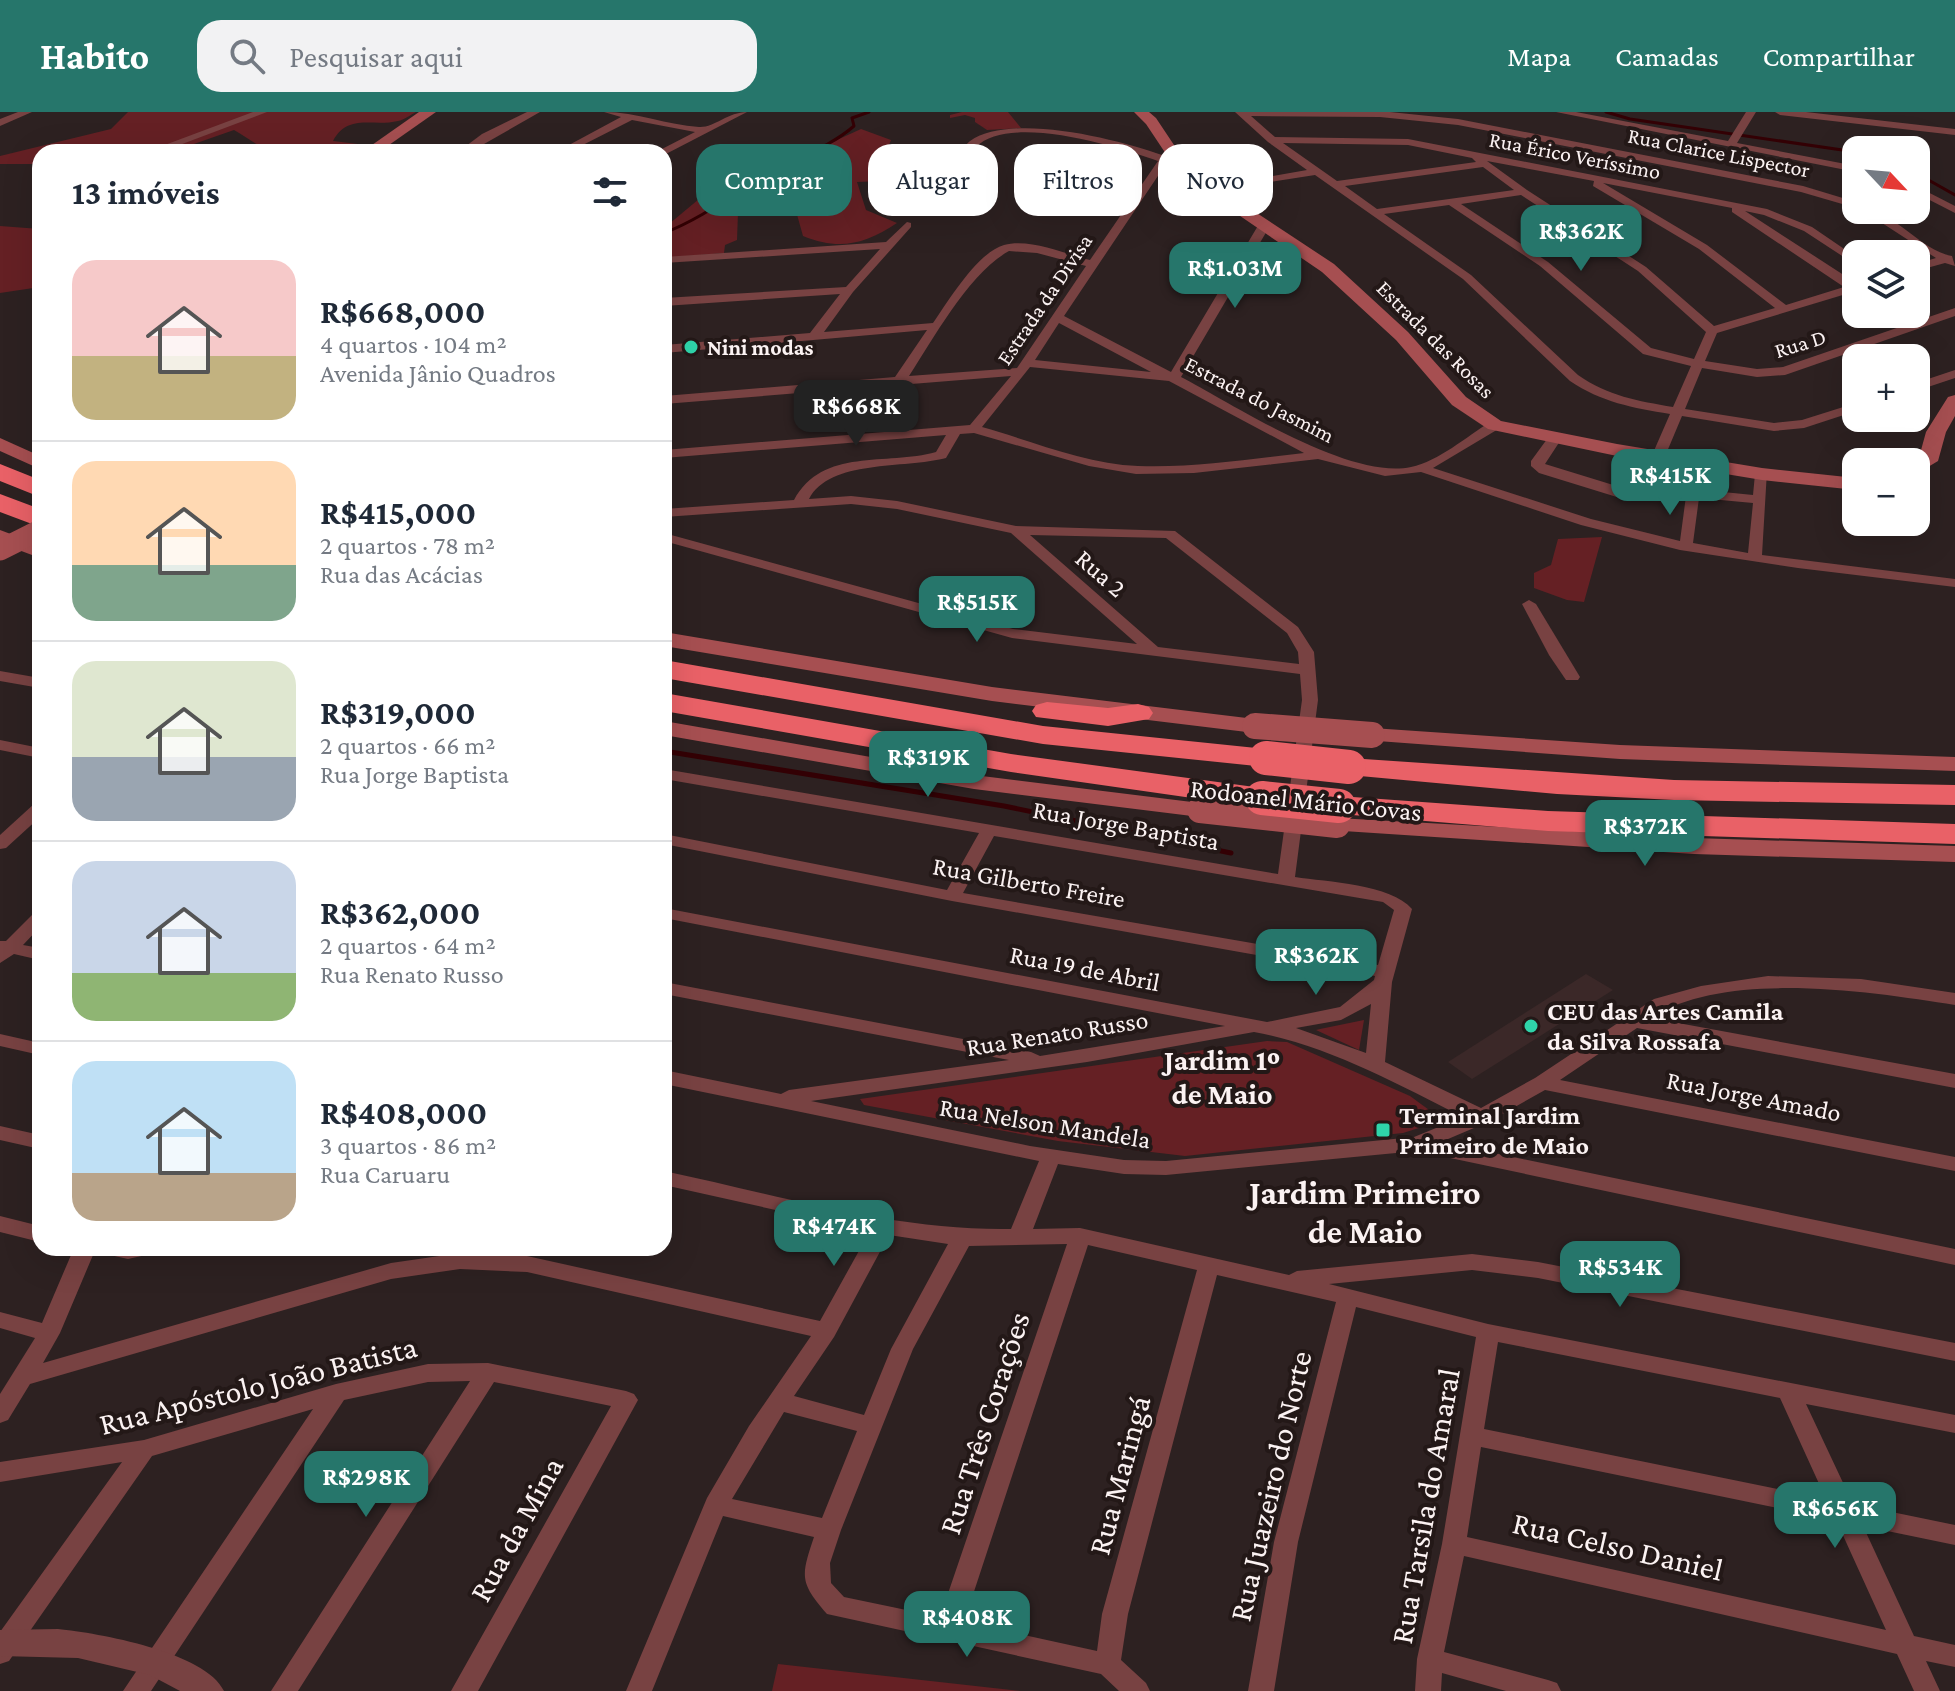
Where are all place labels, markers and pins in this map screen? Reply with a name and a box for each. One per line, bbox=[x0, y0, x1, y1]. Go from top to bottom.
pin: R$362K bbox=[1516, 205, 1646, 273]
pin: R$1.03M bbox=[1161, 242, 1309, 310]
place label: Nini modas bbox=[707, 335, 813, 360]
marker: Nini modas bbox=[682, 338, 700, 356]
pin: R$668K bbox=[791, 380, 921, 448]
pin: R$415K bbox=[1605, 449, 1735, 517]
pin: R$515K bbox=[912, 576, 1042, 644]
pin: R$319K bbox=[863, 731, 993, 799]
pin: R$372K bbox=[1580, 800, 1710, 868]
pin: R$362K bbox=[1251, 929, 1381, 997]
place label: CEU das Artes Camila da Silva Rossafa bbox=[1547, 997, 1784, 1056]
marker: CEU das Artes Camila da Silva Rossafa bbox=[1522, 1017, 1540, 1035]
place label: Terminal Jardim Primeiro de Maio bbox=[1399, 1101, 1589, 1160]
marker: Terminal Jardim Primeiro de Maio bbox=[1374, 1121, 1392, 1139]
pin: R$474K bbox=[769, 1200, 899, 1268]
pin: R$534K bbox=[1555, 1241, 1685, 1309]
pin: R$298K bbox=[301, 1451, 431, 1519]
pin: R$656K bbox=[1770, 1482, 1900, 1550]
pin: R$408K bbox=[902, 1591, 1032, 1659]

